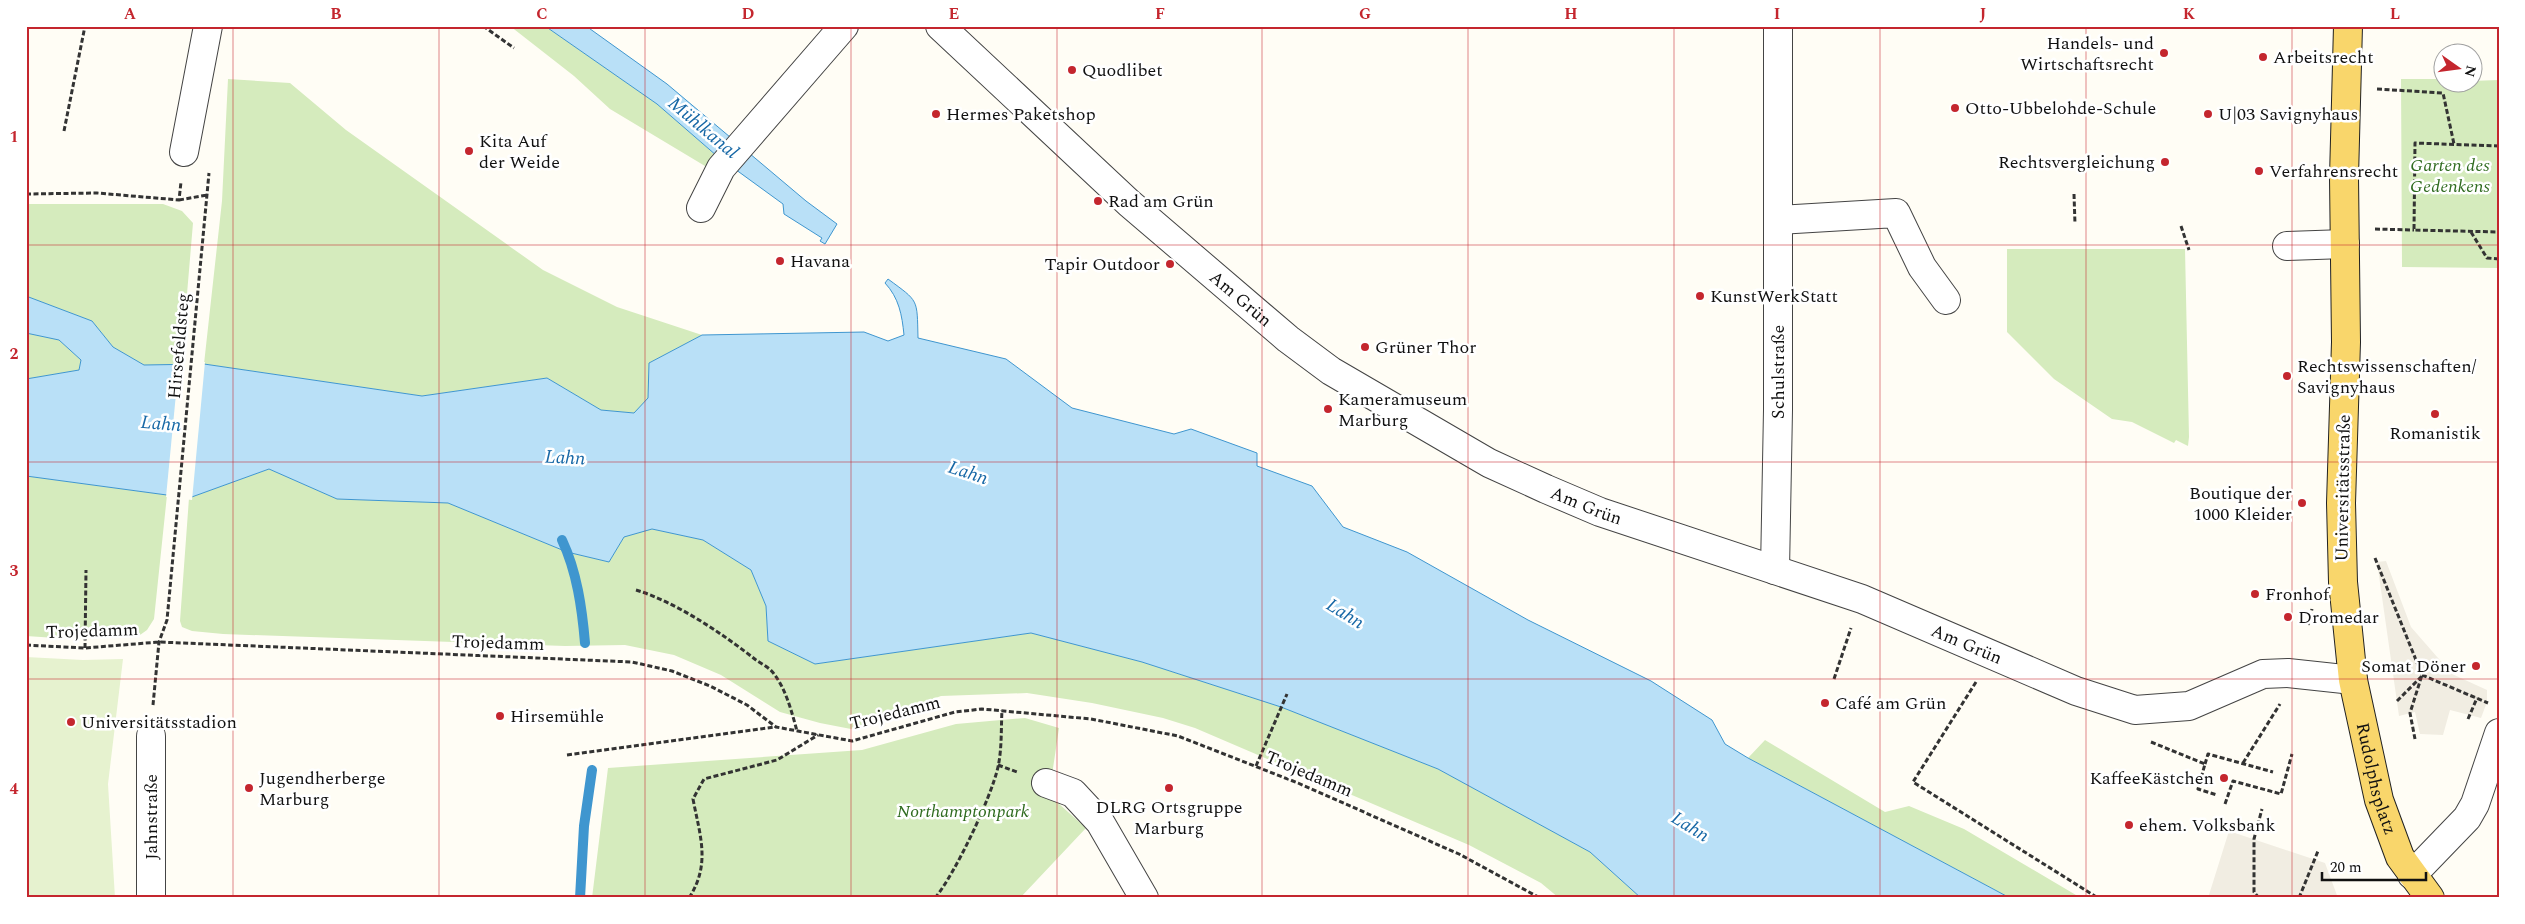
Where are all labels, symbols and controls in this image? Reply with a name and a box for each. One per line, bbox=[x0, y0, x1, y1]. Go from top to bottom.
text: A bbox=[124, 2, 137, 26]
text: B bbox=[330, 2, 342, 26]
text: C bbox=[536, 2, 548, 26]
text: D bbox=[742, 2, 755, 26]
text: E bbox=[949, 2, 959, 26]
text: F bbox=[1155, 2, 1165, 26]
text: G bbox=[1359, 2, 1371, 26]
text: H bbox=[1564, 2, 1578, 26]
text: I bbox=[1774, 2, 1780, 26]
text: J bbox=[1980, 2, 1987, 26]
text: K bbox=[2183, 2, 2196, 26]
text: L bbox=[2390, 2, 2400, 26]
place label: Handels- und Wirtschaftsrecht bbox=[2020, 30, 2154, 78]
north arrow bbox=[2432, 42, 2482, 92]
place label: Arbeitsrecht bbox=[2273, 44, 2374, 71]
marker: Handels- und Wirtschaftsrecht bbox=[2158, 47, 2170, 59]
marker: Arbeitsrecht bbox=[2257, 51, 2269, 63]
place label: Quodlibet bbox=[1082, 57, 1163, 84]
text: N bbox=[2459, 63, 2482, 79]
marker: Quodlibet bbox=[1066, 64, 1078, 76]
water label: Mühlkanal bbox=[661, 90, 745, 166]
place label: Otto-Ubbelohde-Schule bbox=[1965, 95, 2156, 122]
place label: Hermes Paketshop bbox=[946, 101, 1096, 128]
place label: U|03 Savignyhaus bbox=[2218, 101, 2358, 128]
marker: Otto-Ubbelohde-Schule bbox=[1949, 102, 1961, 114]
marker: Hermes Paketshop bbox=[930, 108, 942, 120]
marker: U|03 Savignyhaus bbox=[2202, 108, 2214, 120]
text: 1 bbox=[10, 125, 18, 149]
place label: Kita Auf der Weide bbox=[479, 128, 560, 176]
marker: Kita Auf der Weide bbox=[463, 145, 475, 157]
place label: Rechtsvergleichung bbox=[1998, 149, 2155, 176]
park label: Garten des Gedenkens bbox=[2410, 152, 2491, 200]
marker: Rechtsvergleichung bbox=[2159, 156, 2171, 168]
place label: Verfahrensrecht bbox=[2269, 158, 2398, 185]
marker: Verfahrensrecht bbox=[2253, 165, 2265, 177]
place label: Rad am Grün bbox=[1108, 188, 1214, 215]
marker: Rad am Grün bbox=[1092, 195, 1104, 207]
place label: Havana bbox=[790, 248, 850, 275]
place label: Tapir Outdoor bbox=[1045, 251, 1160, 278]
marker: Havana bbox=[774, 255, 786, 267]
marker: Tapir Outdoor bbox=[1164, 258, 1176, 270]
street label: Am Grün bbox=[1203, 264, 1278, 333]
place label: KunstWerkStatt bbox=[1710, 283, 1838, 310]
marker: KunstWerkStatt bbox=[1694, 290, 1706, 302]
street label: Hirsefeldsteg bbox=[161, 292, 197, 400]
street label: Schulstraße bbox=[1764, 325, 1792, 419]
place label: Grüner Thor bbox=[1375, 334, 1476, 361]
marker: Grüner Thor bbox=[1359, 341, 1371, 353]
text: 2 bbox=[10, 342, 19, 366]
place label: Rechtswissenschaften/ Savignyhaus bbox=[2297, 353, 2477, 401]
marker: Rechtswissenschaften/ Savignyhaus bbox=[2281, 370, 2293, 382]
place label: Kameramuseum Marburg bbox=[1338, 386, 1467, 434]
marker: Kameramuseum Marburg bbox=[1322, 403, 1334, 415]
water label: Lahn bbox=[140, 408, 182, 440]
marker: Romanistik bbox=[2429, 408, 2441, 420]
street label: Universitätsstraße bbox=[2328, 414, 2358, 562]
place label: Romanistik bbox=[2389, 420, 2481, 447]
water label: Lahn bbox=[544, 442, 586, 474]
water label: Lahn bbox=[944, 453, 992, 493]
street label: Am Grün bbox=[1546, 479, 1626, 532]
place label: Boutique der 1000 Kleider bbox=[2189, 480, 2292, 528]
marker: Boutique der 1000 Kleider bbox=[2296, 497, 2308, 509]
text: 3 bbox=[10, 559, 19, 583]
place label: Fronhof bbox=[2265, 581, 2331, 608]
marker: Fronhof bbox=[2249, 588, 2261, 600]
water label: Lahn bbox=[1320, 591, 1370, 637]
place label: Dromedar bbox=[2298, 604, 2379, 631]
marker: Dromedar bbox=[2282, 611, 2294, 623]
street label: Trojedamm bbox=[45, 616, 139, 646]
street label: Am Grün bbox=[1927, 617, 2007, 671]
street label: Trojedamm bbox=[451, 628, 545, 658]
place label: Somat Döner bbox=[2361, 653, 2466, 680]
marker: Somat Döner bbox=[2470, 660, 2482, 672]
street label: Trojedamm bbox=[847, 689, 943, 737]
place label: Café am Grün bbox=[1835, 690, 1946, 717]
marker: Café am Grün bbox=[1819, 697, 1831, 709]
place label: Hirsemühle bbox=[510, 703, 604, 730]
place label: Universitätsstadion bbox=[81, 709, 237, 736]
marker: Hirsemühle bbox=[494, 710, 506, 722]
marker: Universitätsstadion bbox=[65, 716, 77, 728]
street label: Rudolphsplatz bbox=[2349, 720, 2404, 838]
street label: Trojedamm bbox=[1261, 743, 1357, 805]
place label: Jugendherberge Marburg bbox=[259, 765, 386, 813]
place label: KaffeeKästchen bbox=[2089, 765, 2214, 792]
marker: KaffeeKästchen bbox=[2218, 772, 2230, 784]
street label: Jahnstraße bbox=[138, 774, 165, 860]
text: 4 bbox=[10, 777, 19, 801]
marker: Jugendherberge Marburg bbox=[243, 782, 255, 794]
marker: DLRG Ortsgruppe Marburg bbox=[1163, 782, 1175, 794]
place label: DLRG Ortsgruppe Marburg bbox=[1095, 794, 1243, 842]
park label: Northamptonpark bbox=[897, 798, 1030, 825]
water label: Lahn bbox=[1665, 804, 1715, 850]
place label: ehem. Volksbank bbox=[2139, 812, 2276, 839]
marker: ehem. Volksbank bbox=[2123, 819, 2135, 831]
scale bar bbox=[2322, 849, 2426, 881]
text: 20 m bbox=[2330, 856, 2362, 879]

